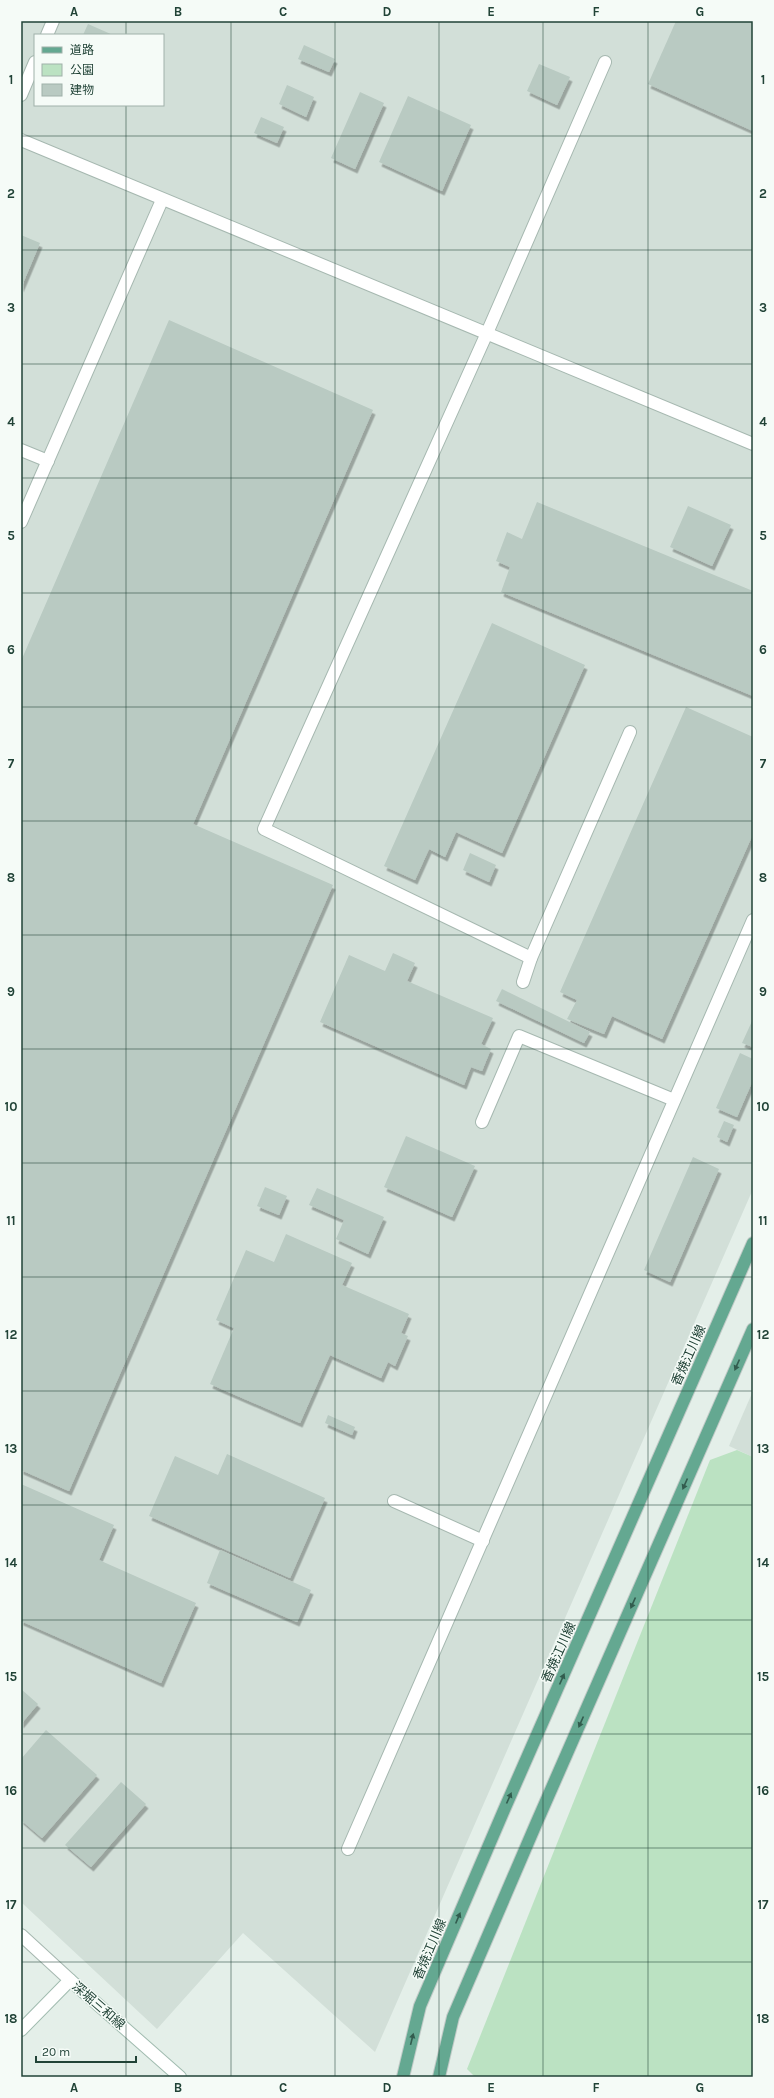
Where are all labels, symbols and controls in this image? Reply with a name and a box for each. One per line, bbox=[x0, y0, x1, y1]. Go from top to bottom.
text: A bbox=[70, 4, 78, 19]
text: B bbox=[174, 4, 182, 19]
text: C bbox=[279, 4, 287, 19]
text: D bbox=[383, 4, 392, 19]
text: E bbox=[487, 4, 495, 19]
text: F bbox=[592, 4, 600, 19]
text: G bbox=[696, 4, 704, 19]
legend bbox=[34, 34, 164, 106]
text: 道路 bbox=[70, 43, 94, 57]
text: 公園 bbox=[70, 63, 94, 77]
text: 1 bbox=[9, 72, 13, 87]
text: 1 bbox=[761, 72, 765, 87]
text: 建物 bbox=[70, 83, 94, 97]
text: 2 bbox=[7, 186, 15, 201]
text: 2 bbox=[759, 186, 767, 201]
text: 3 bbox=[7, 300, 15, 315]
text: 3 bbox=[759, 300, 767, 315]
text: 4 bbox=[7, 414, 15, 429]
text: 4 bbox=[759, 414, 767, 429]
text: 5 bbox=[7, 528, 15, 543]
text: 5 bbox=[759, 528, 767, 543]
text: 6 bbox=[7, 642, 15, 657]
text: 6 bbox=[759, 642, 767, 657]
text: 7 bbox=[8, 756, 15, 771]
text: 7 bbox=[760, 756, 767, 771]
text: 8 bbox=[7, 870, 15, 885]
text: 8 bbox=[759, 870, 767, 885]
text: 9 bbox=[7, 984, 15, 999]
text: 9 bbox=[759, 984, 767, 999]
text: 10 bbox=[5, 1099, 17, 1114]
text: 10 bbox=[757, 1099, 769, 1114]
text: 11 bbox=[6, 1213, 16, 1228]
text: 11 bbox=[758, 1213, 768, 1228]
street label: 香焼江川線 bbox=[668, 1322, 709, 1388]
text: 12 bbox=[5, 1327, 17, 1342]
text: 12 bbox=[757, 1327, 769, 1342]
one-way arrow bbox=[734, 1359, 741, 1371]
text: 13 bbox=[5, 1441, 17, 1456]
text: 13 bbox=[757, 1441, 769, 1456]
one-way arrow bbox=[682, 1478, 688, 1490]
text: 14 bbox=[5, 1555, 17, 1570]
text: 14 bbox=[757, 1555, 769, 1570]
one-way arrow bbox=[630, 1597, 636, 1609]
street label: 香焼江川線 bbox=[538, 1619, 579, 1685]
text: 15 bbox=[5, 1669, 18, 1684]
text: 15 bbox=[757, 1669, 770, 1684]
one-way arrow bbox=[559, 1673, 565, 1685]
one-way arrow bbox=[577, 1717, 583, 1729]
text: 16 bbox=[5, 1783, 17, 1798]
text: 16 bbox=[757, 1783, 769, 1798]
one-way arrow bbox=[506, 1793, 512, 1804]
text: 17 bbox=[5, 1897, 17, 1912]
text: 17 bbox=[757, 1897, 769, 1912]
one-way arrow bbox=[455, 1912, 461, 1923]
street label: 香焼江川線 bbox=[410, 1916, 449, 1982]
street label: 深堀三和線 bbox=[69, 1978, 128, 2032]
text: 18 bbox=[4, 2011, 18, 2026]
text: 18 bbox=[756, 2011, 770, 2026]
one-way arrow bbox=[410, 2033, 416, 2045]
scale bar bbox=[36, 2038, 136, 2064]
text: 20 m bbox=[42, 2045, 70, 2059]
text: A bbox=[70, 2080, 78, 2095]
text: B bbox=[174, 2080, 182, 2095]
text: C bbox=[279, 2080, 287, 2095]
text: D bbox=[383, 2080, 392, 2095]
text: E bbox=[487, 2080, 495, 2095]
text: F bbox=[592, 2080, 600, 2095]
text: G bbox=[696, 2080, 704, 2095]

